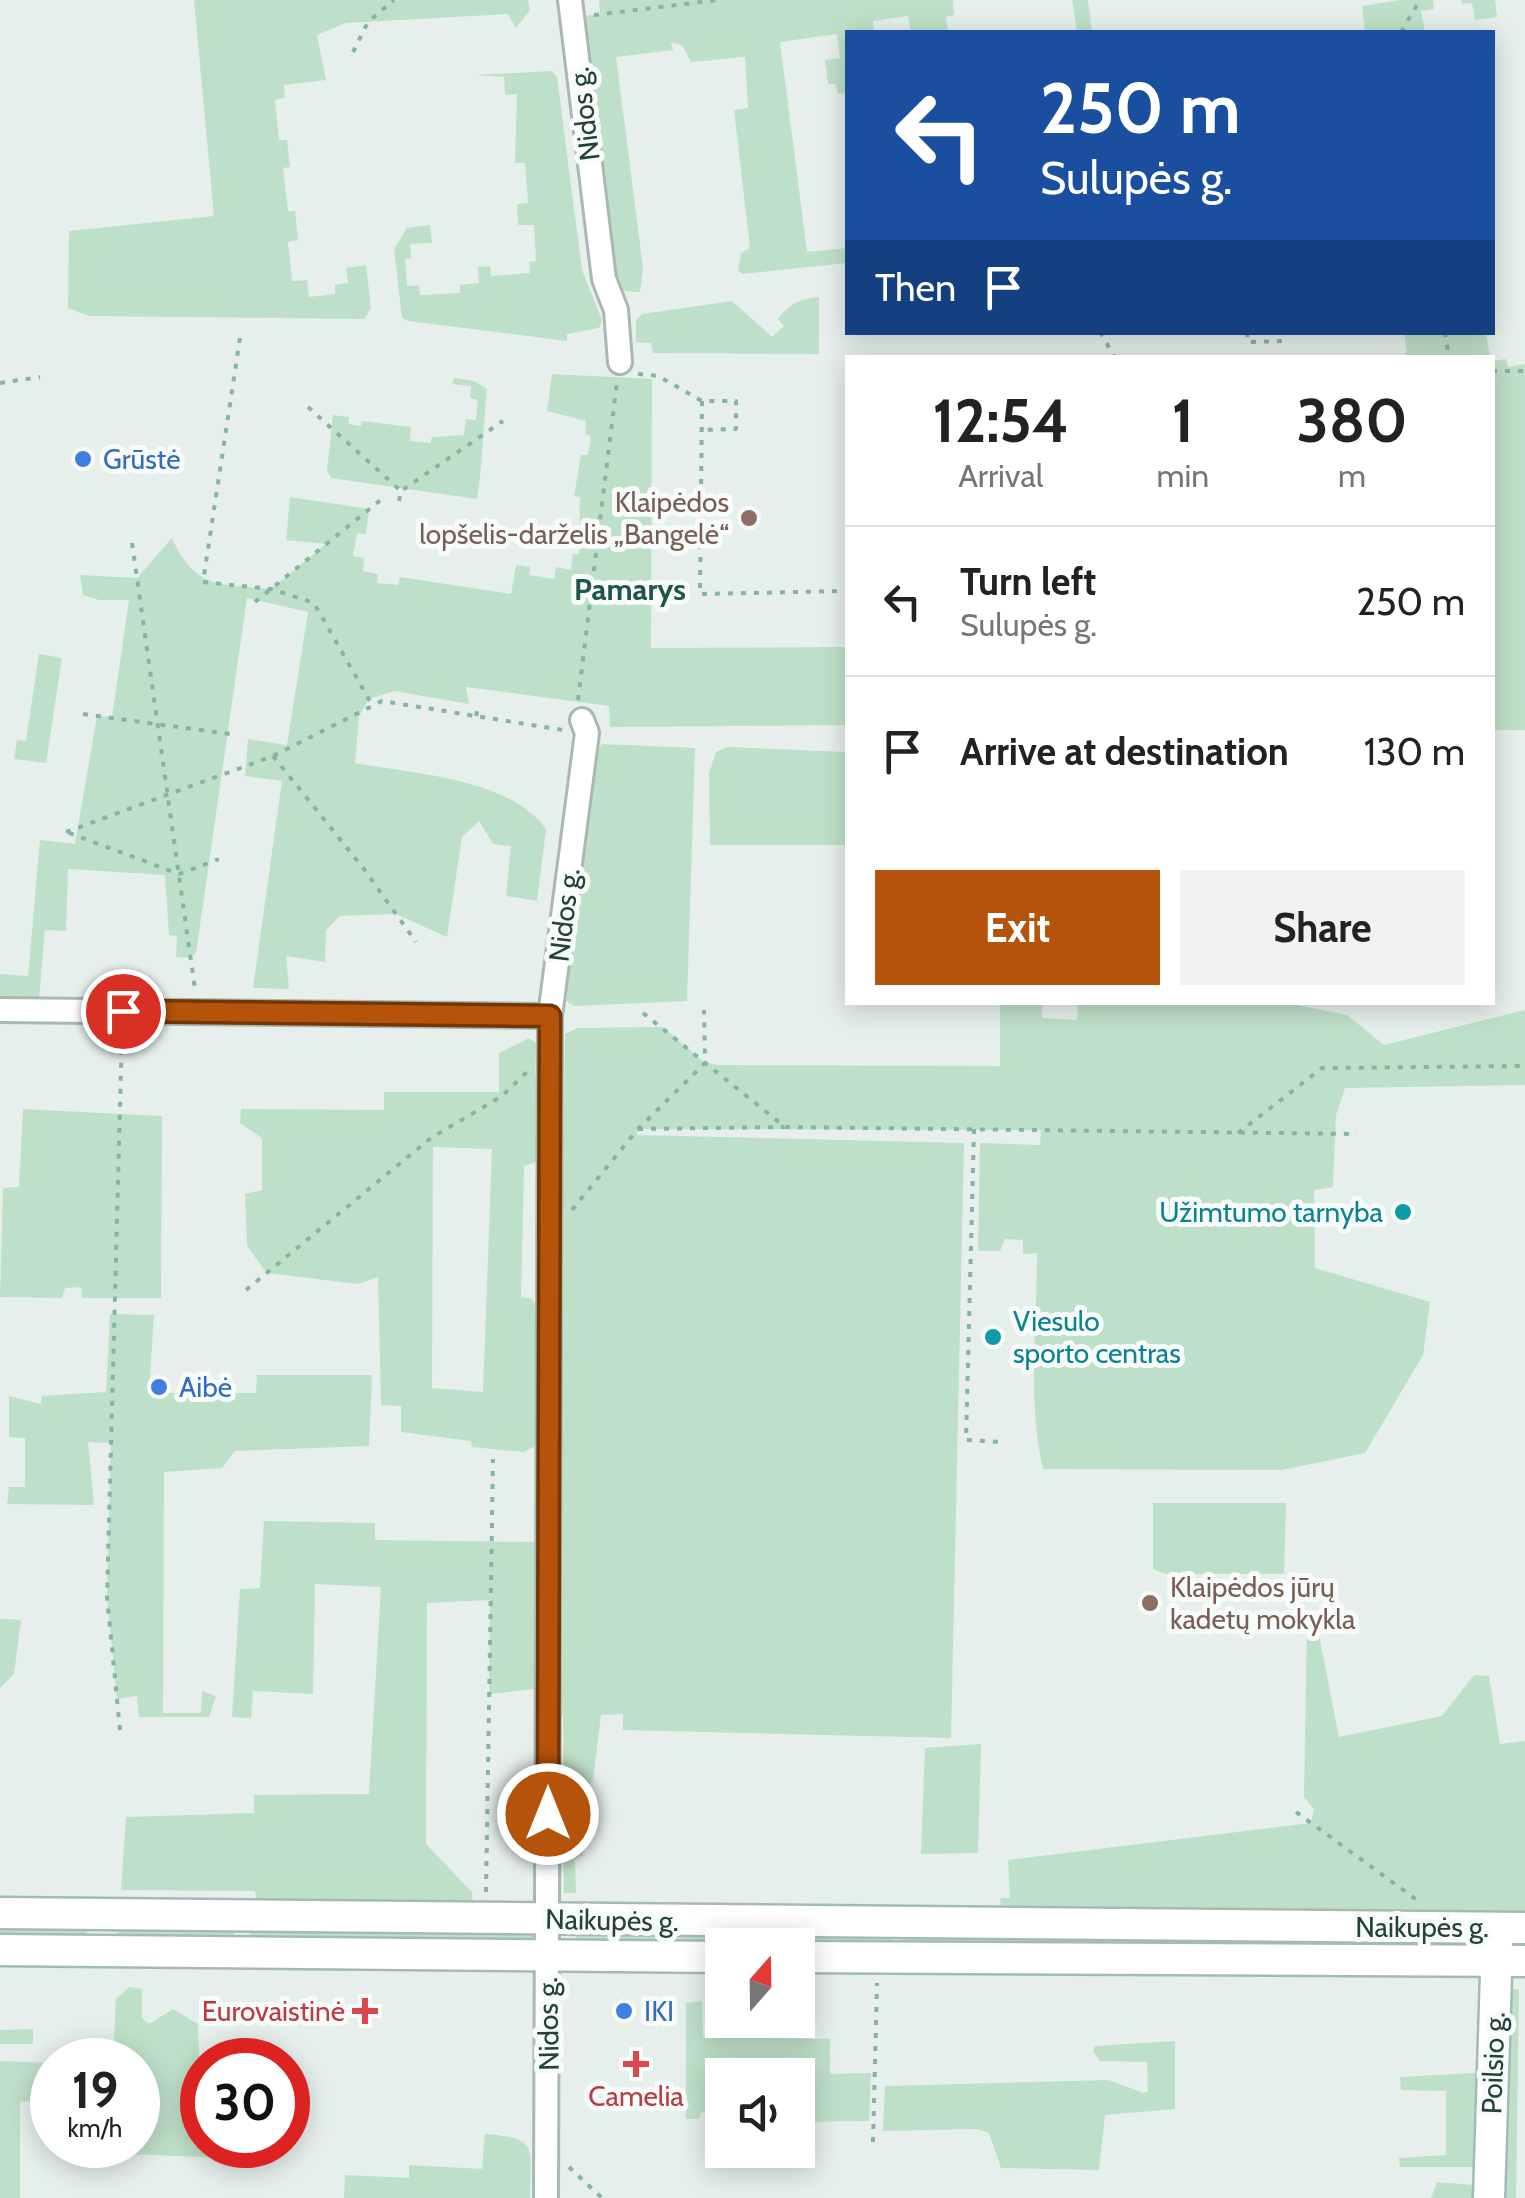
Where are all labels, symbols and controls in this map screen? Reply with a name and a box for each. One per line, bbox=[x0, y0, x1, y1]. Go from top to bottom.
street label: Nidos g. bbox=[561, 65, 607, 163]
text: 250 m bbox=[1040, 65, 1241, 151]
icon: left bbox=[875, 70, 1005, 200]
text: Sulupės g. bbox=[1040, 151, 1232, 205]
icon: arrive bbox=[976, 260, 1031, 315]
text: Then bbox=[875, 264, 956, 311]
text: 12:54 bbox=[932, 384, 1069, 457]
text: 1 bbox=[1172, 384, 1194, 457]
text: 380 bbox=[1297, 384, 1408, 457]
place label: Grūstė bbox=[103, 442, 181, 476]
marker: Grūstė bbox=[72, 448, 94, 470]
text: Arrival bbox=[958, 456, 1043, 495]
text: min bbox=[1156, 456, 1209, 495]
text: m bbox=[1338, 456, 1366, 495]
place label: Klaipėdos lopšelis-darželis „Bangelė“ bbox=[419, 485, 729, 551]
marker: Klaipėdos lopšelis-darželis „Bangelė“ bbox=[738, 507, 760, 529]
text: Turn left bbox=[960, 558, 1096, 605]
district label: Pamarys bbox=[574, 571, 686, 608]
icon: left bbox=[875, 574, 930, 629]
text: 250 m bbox=[1356, 578, 1465, 625]
text: Sulupės g. bbox=[960, 605, 1097, 644]
icon: arrive bbox=[875, 724, 930, 779]
text: Arrive at destination bbox=[960, 728, 1289, 775]
text: 130 m bbox=[1364, 728, 1465, 775]
street label: Nidos g. bbox=[541, 866, 587, 964]
button: Exit bbox=[875, 870, 1160, 985]
button: Share bbox=[1180, 870, 1465, 985]
pin bbox=[81, 969, 166, 1054]
icon: arrive bbox=[96, 984, 151, 1039]
place label: Užimtumo tarnyba bbox=[1159, 1195, 1384, 1229]
marker: Užimtumo tarnyba bbox=[1392, 1201, 1414, 1223]
place label: Viesulo sporto centras bbox=[1013, 1304, 1181, 1370]
marker: Viesulo sporto centras bbox=[982, 1326, 1004, 1348]
place label: Aibė bbox=[179, 1370, 232, 1404]
marker: Aibė bbox=[148, 1376, 170, 1398]
place label: Klaipėdos jūrų kadetų mokykla bbox=[1170, 1570, 1356, 1636]
marker: Klaipėdos jūrų kadetų mokykla bbox=[1139, 1592, 1161, 1614]
position arrow bbox=[496, 1762, 600, 1866]
street label: Naikupės g. bbox=[545, 1902, 679, 1938]
street label: Naikupės g. bbox=[1355, 1910, 1489, 1944]
north arrow bbox=[705, 1928, 815, 2038]
map controls bbox=[705, 1928, 815, 2168]
street label: Nidos g. bbox=[530, 1977, 566, 2071]
place label: Eurovaistinė bbox=[202, 1994, 345, 2028]
place label: IKI bbox=[644, 1994, 674, 2028]
marker: Eurovaistinė bbox=[354, 2000, 376, 2022]
marker: IKI bbox=[613, 2000, 635, 2022]
street label: Poilsio g. bbox=[1474, 2011, 1512, 2115]
speed limit sign: 30 bbox=[180, 2038, 310, 2168]
marker: Camelia bbox=[625, 2053, 647, 2075]
button: sound bbox=[705, 2058, 815, 2168]
text: 19 bbox=[72, 2060, 118, 2121]
place label: Camelia bbox=[588, 2079, 684, 2113]
text: km/h bbox=[68, 2113, 122, 2143]

